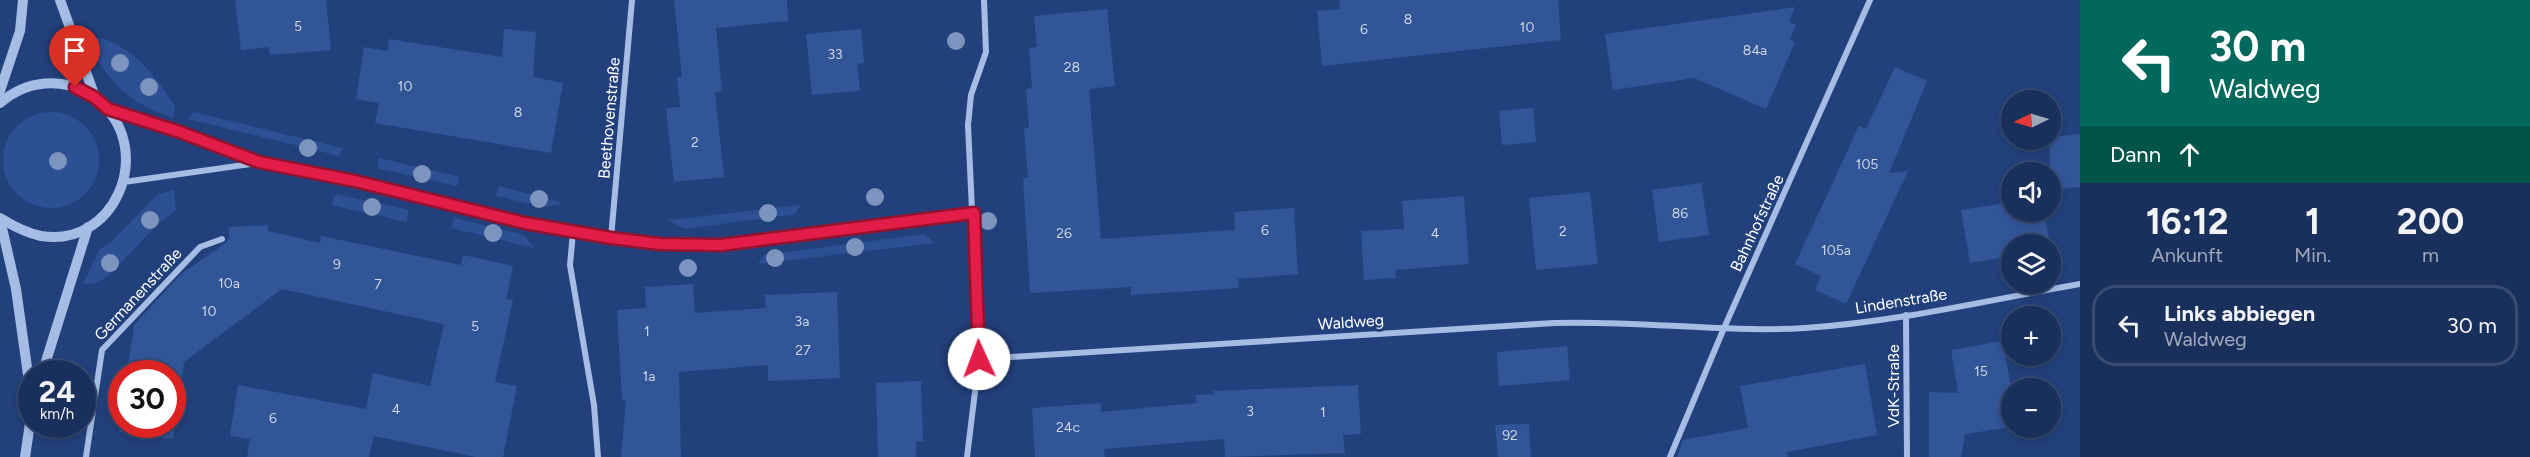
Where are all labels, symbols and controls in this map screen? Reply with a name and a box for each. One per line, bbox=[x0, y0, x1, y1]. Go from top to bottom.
house number: 8 bbox=[1404, 11, 1412, 28]
house number: 5 bbox=[294, 18, 302, 35]
house number: 10 bbox=[1520, 19, 1534, 36]
house number: 6 bbox=[1360, 21, 1368, 38]
text: 30 m bbox=[2209, 21, 2306, 72]
icon: left bbox=[2110, 24, 2188, 102]
pin bbox=[49, 25, 100, 87]
icon: arrive bbox=[58, 34, 91, 67]
house number: 84a bbox=[1743, 42, 1767, 59]
house number: 33 bbox=[827, 46, 843, 63]
street label: Beethovenstraße bbox=[594, 56, 624, 180]
house number: 28 bbox=[1064, 59, 1080, 76]
text: Waldweg bbox=[2209, 72, 2321, 105]
house number: 10 bbox=[398, 78, 412, 95]
north arrow bbox=[2001, 90, 2061, 150]
map controls bbox=[2001, 90, 2061, 438]
house number: 8 bbox=[514, 104, 522, 121]
house number: 2 bbox=[691, 134, 699, 151]
icon: ahead bbox=[2173, 138, 2206, 171]
text: Dann bbox=[2110, 141, 2161, 168]
house number: 105 bbox=[1856, 156, 1878, 173]
button: sound bbox=[2001, 162, 2061, 222]
street label: Bahnhofstraße bbox=[1726, 171, 1788, 274]
text: 16:12 bbox=[2146, 200, 2229, 243]
text: 1 bbox=[2305, 200, 2320, 243]
text: 200 bbox=[2397, 200, 2464, 243]
house number: 86 bbox=[1672, 205, 1688, 222]
house number: 6 bbox=[1261, 222, 1269, 239]
house number: 2 bbox=[1559, 223, 1567, 240]
house number: 26 bbox=[1056, 225, 1072, 242]
house number: 4 bbox=[1431, 225, 1440, 242]
button: layers bbox=[2001, 234, 2061, 294]
house number: 105a bbox=[1821, 242, 1851, 259]
text: Ankunft bbox=[2151, 243, 2223, 267]
text: Min. bbox=[2294, 243, 2331, 267]
text: m bbox=[2422, 243, 2439, 267]
street label: Germanenstraße bbox=[90, 244, 186, 344]
house number: 9 bbox=[333, 256, 341, 273]
house number: 10a bbox=[218, 275, 240, 292]
house number: 7 bbox=[374, 276, 382, 293]
street label: Lindenstraße bbox=[1854, 284, 1949, 318]
text: Links abbiegen bbox=[2164, 300, 2315, 327]
house number: 10 bbox=[202, 303, 216, 320]
button: + bbox=[2001, 306, 2061, 366]
icon: left bbox=[2113, 309, 2146, 342]
street label: Waldweg bbox=[1317, 310, 1385, 334]
text: 30 m bbox=[2447, 312, 2497, 339]
house number: 3a bbox=[795, 313, 809, 330]
house number: 5 bbox=[471, 318, 479, 335]
house number: 1 bbox=[644, 323, 650, 340]
position arrow bbox=[947, 327, 1011, 391]
text: Waldweg bbox=[2164, 327, 2247, 351]
house number: 27 bbox=[795, 342, 811, 359]
street label: VdK-Straße bbox=[1884, 344, 1903, 428]
speed limit sign: 30 bbox=[108, 360, 186, 438]
house number: 15 bbox=[1974, 363, 1988, 380]
house number: 1a bbox=[643, 368, 655, 385]
text: 24 bbox=[39, 373, 75, 410]
button: − bbox=[2001, 378, 2061, 438]
house number: 4 bbox=[392, 401, 401, 418]
house number: 3 bbox=[1246, 403, 1254, 420]
house number: 1 bbox=[1320, 404, 1326, 421]
text: km/h bbox=[40, 405, 74, 423]
house number: 6 bbox=[269, 410, 277, 427]
house number: 24c bbox=[1056, 419, 1080, 436]
house number: 92 bbox=[1502, 427, 1518, 444]

